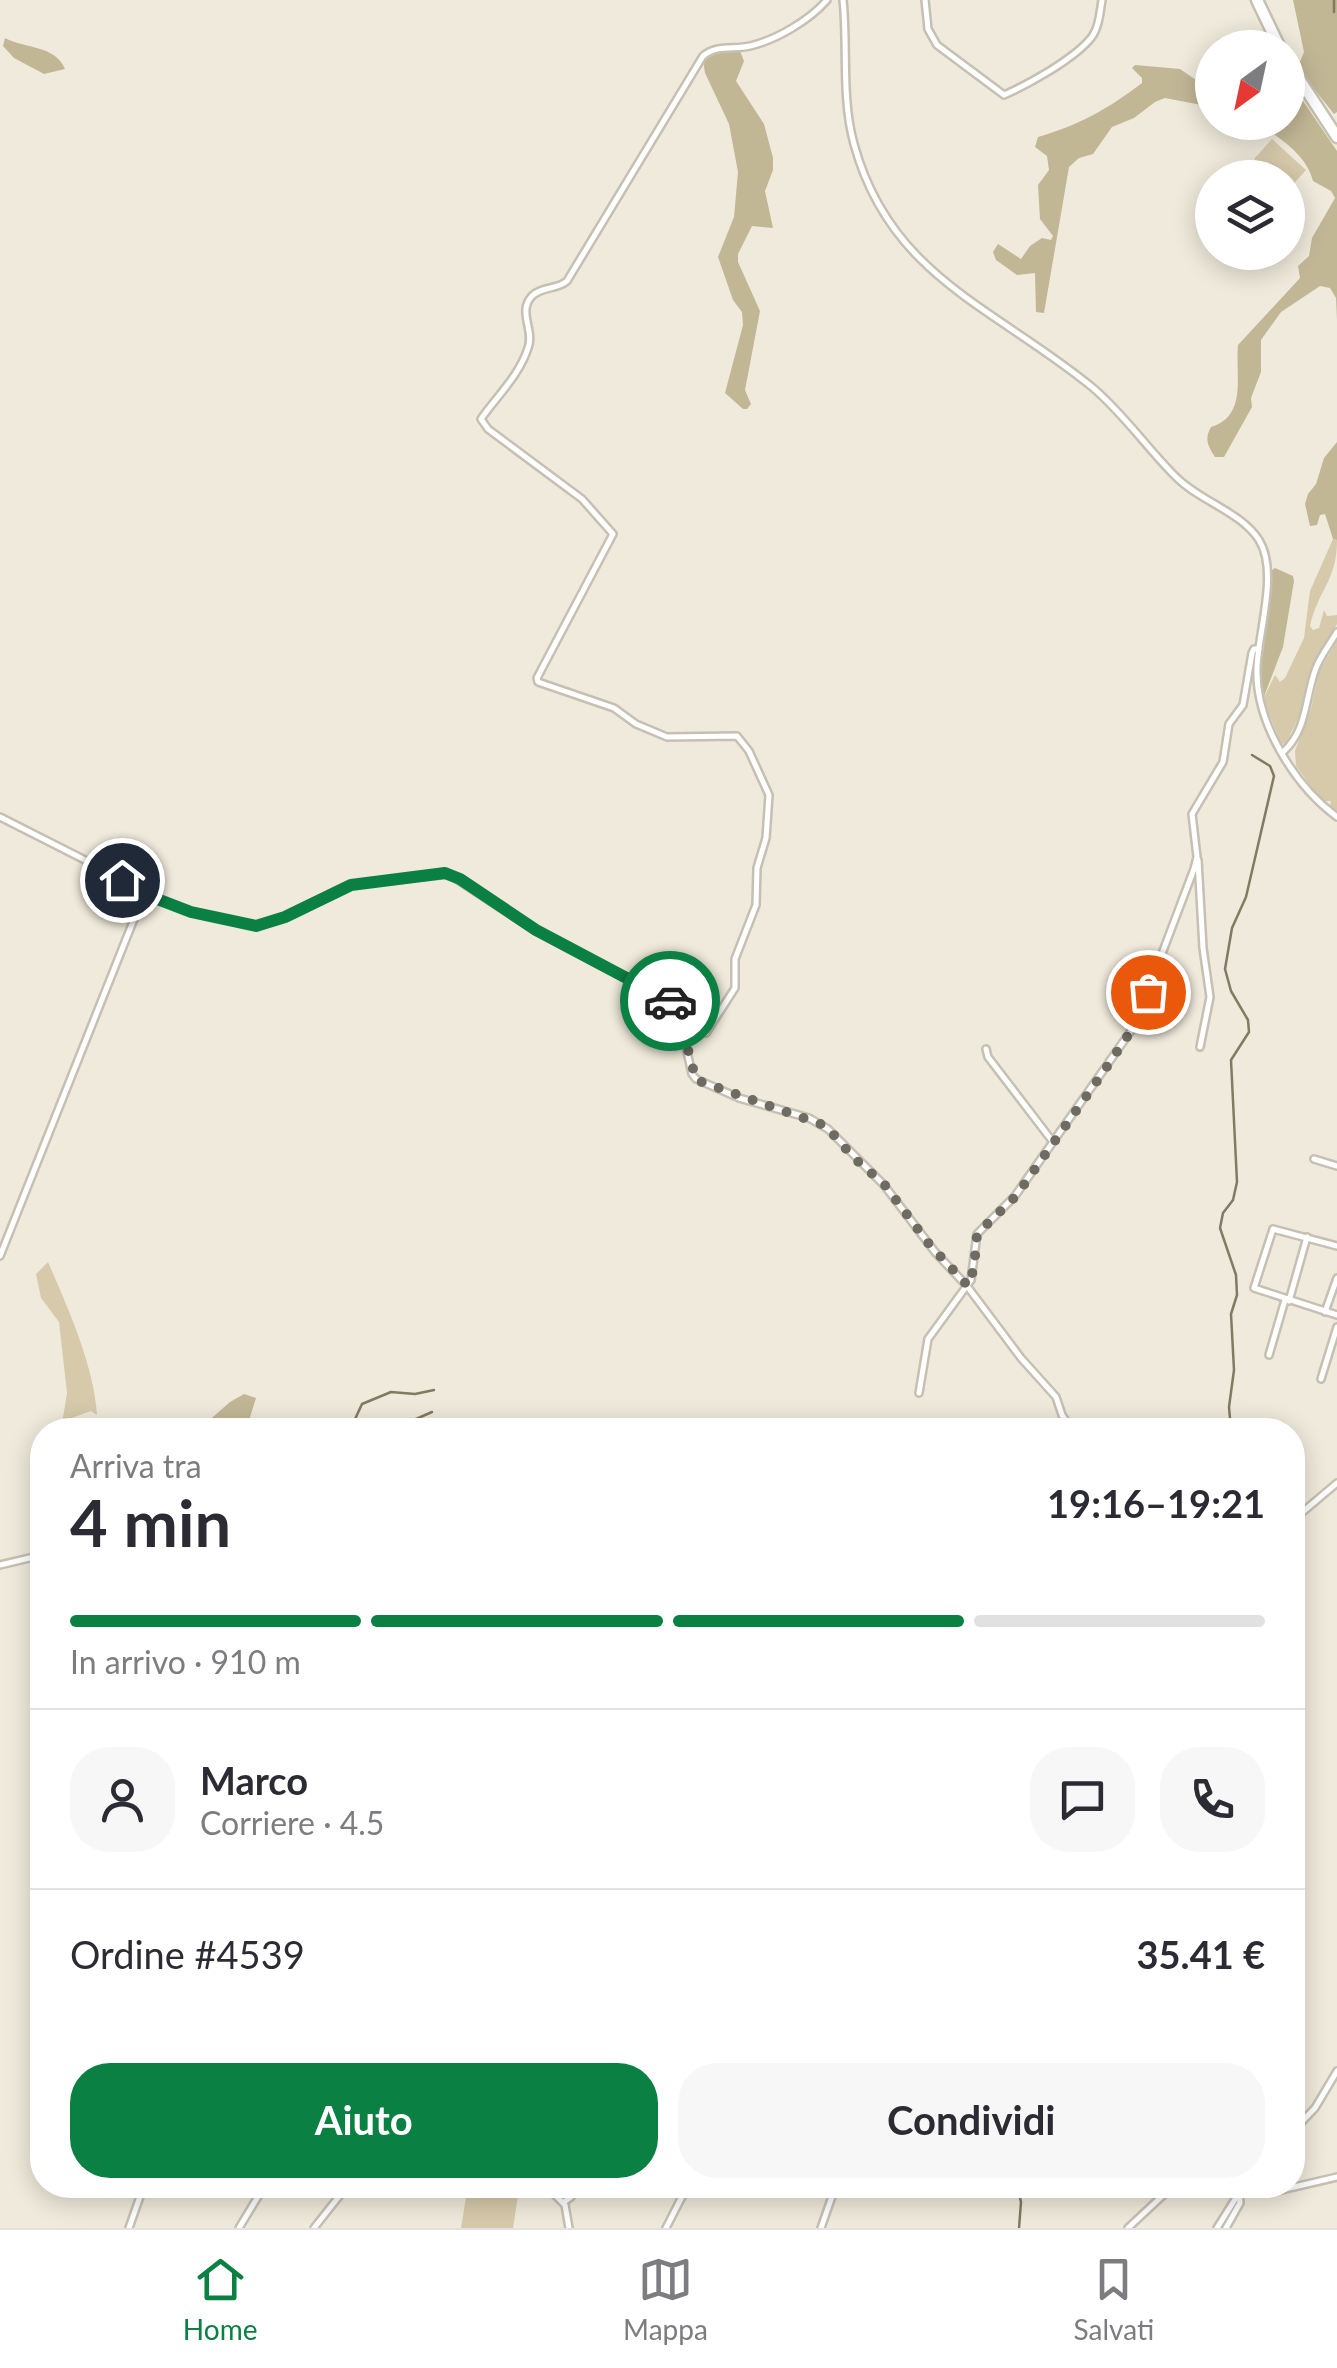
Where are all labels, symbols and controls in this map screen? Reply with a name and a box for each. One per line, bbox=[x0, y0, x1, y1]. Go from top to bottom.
north arrow bbox=[1195, 30, 1305, 140]
map controls bbox=[1195, 30, 1305, 270]
button: layers bbox=[1195, 160, 1305, 270]
pin bbox=[80, 838, 165, 923]
icon: home bbox=[95, 853, 150, 908]
pin bbox=[1106, 950, 1191, 1035]
courier bbox=[620, 951, 720, 1051]
icon: bag bbox=[1121, 965, 1176, 1020]
icon: car bbox=[643, 974, 698, 1029]
text: Arriva tra bbox=[70, 1446, 202, 1485]
text: 19:16–19:21 bbox=[1047, 1480, 1265, 1526]
text: 4 min bbox=[70, 1483, 231, 1561]
text: In arrivo · 910 m bbox=[70, 1642, 301, 1681]
button: person bbox=[70, 1747, 175, 1852]
button: chat bbox=[1030, 1747, 1135, 1852]
button: phone bbox=[1160, 1747, 1265, 1852]
text: Marco bbox=[200, 1757, 308, 1803]
text: Corriere · 4.5 bbox=[200, 1803, 384, 1842]
text: Ordine #4539 bbox=[70, 1931, 305, 1977]
text: 35.41 € bbox=[1137, 1931, 1265, 1977]
button: Aiuto bbox=[70, 2063, 658, 2178]
button: Condividi bbox=[678, 2063, 1265, 2178]
tab: Home bbox=[183, 2252, 257, 2346]
tab: Mappa bbox=[623, 2252, 708, 2346]
tab: Salvati bbox=[1074, 2252, 1154, 2346]

